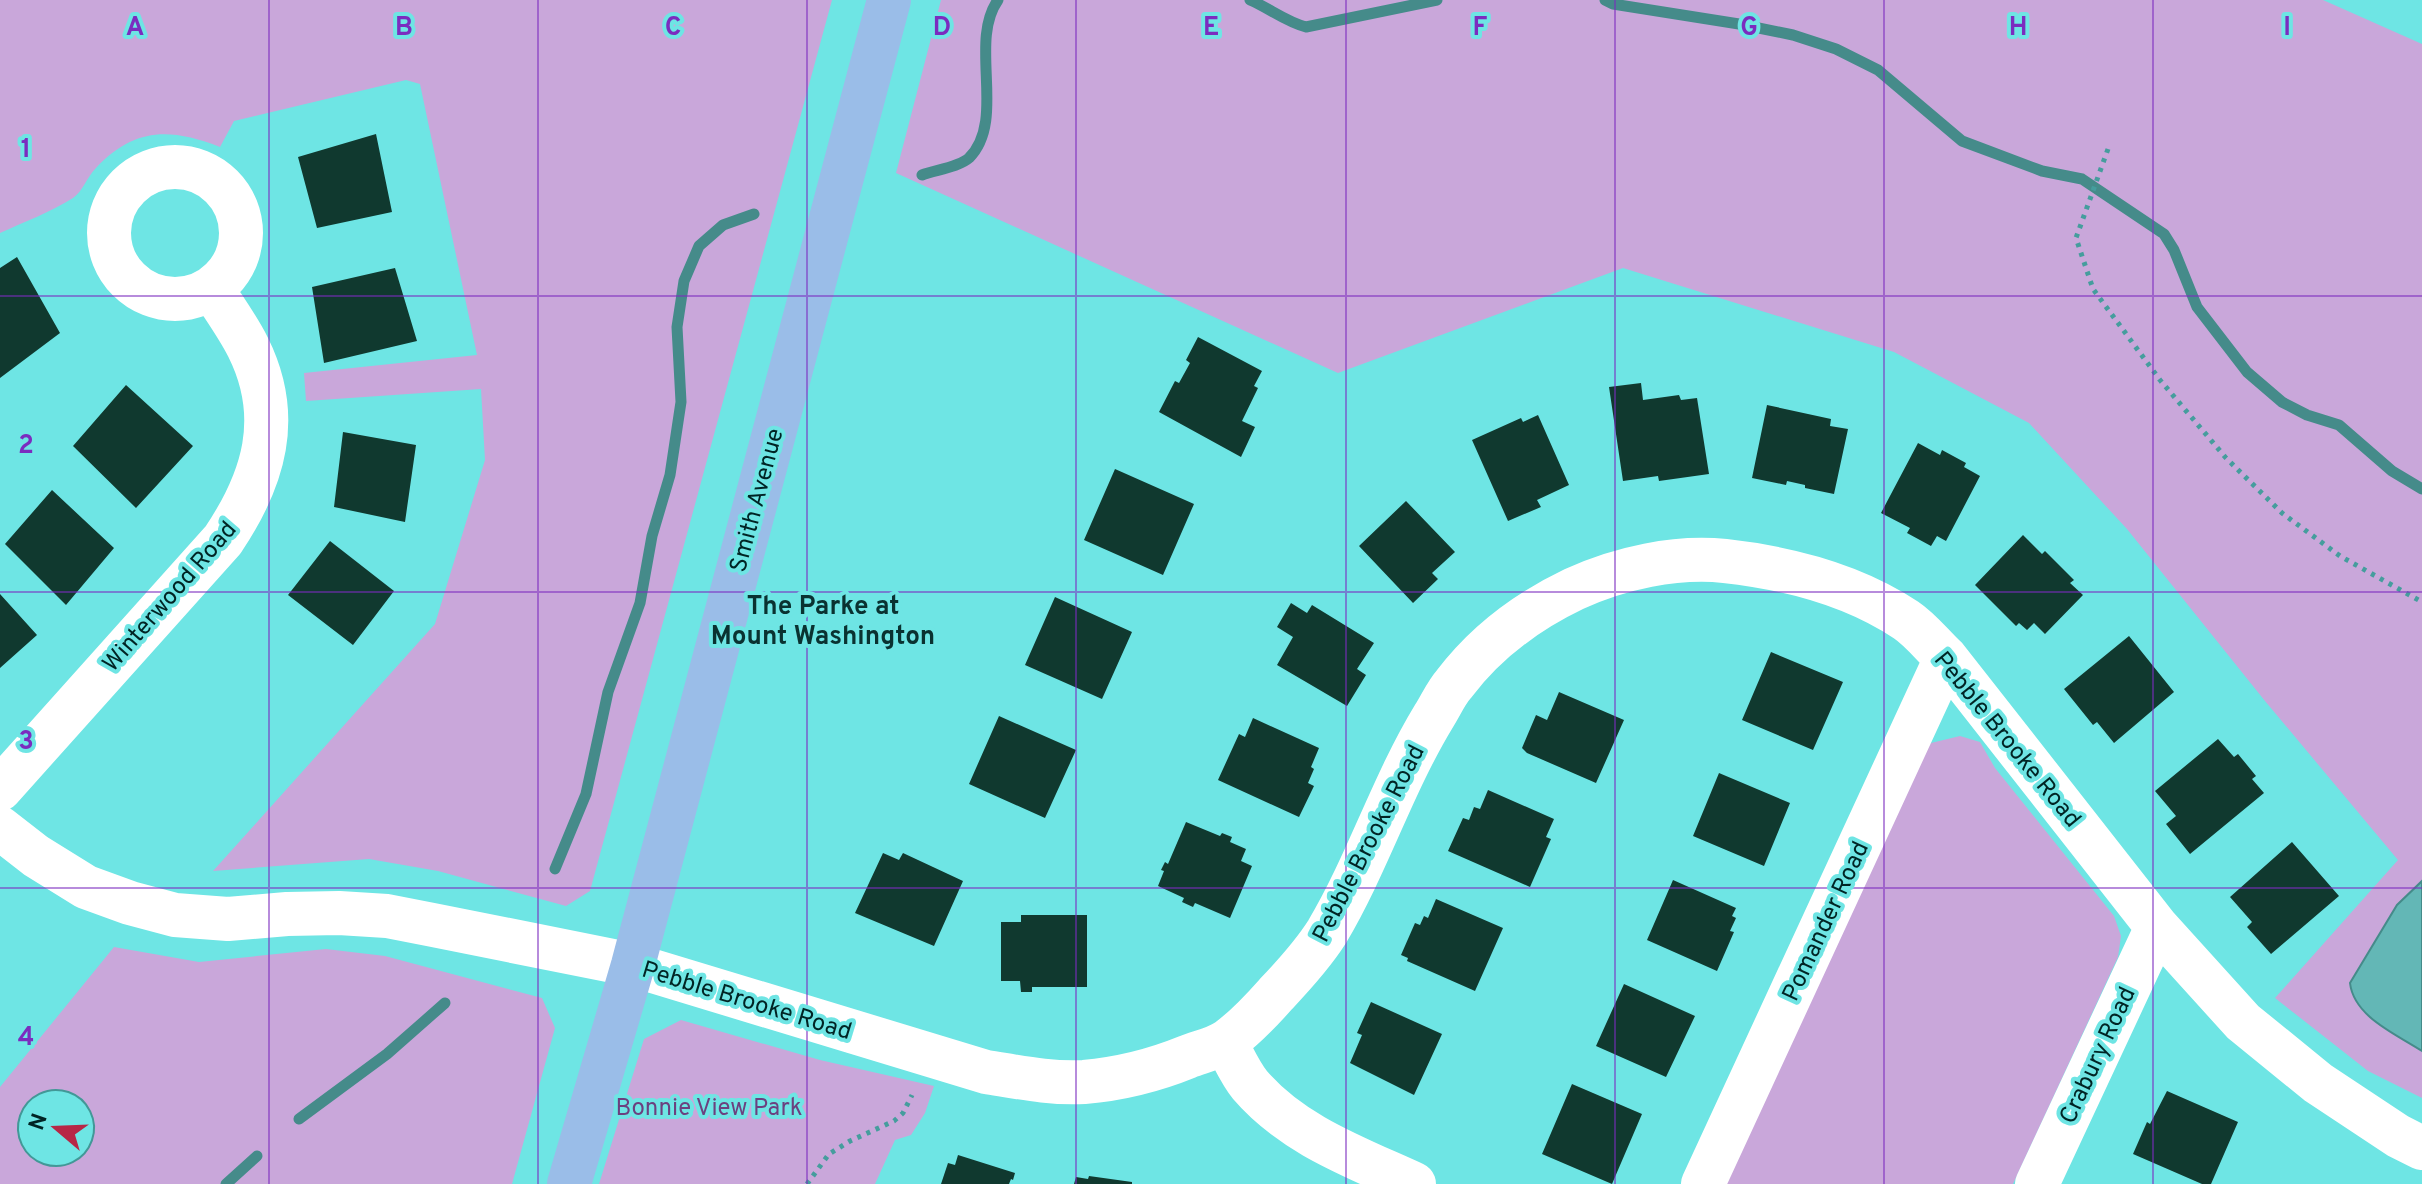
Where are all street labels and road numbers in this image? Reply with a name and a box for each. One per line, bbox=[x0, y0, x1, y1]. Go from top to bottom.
street label: Smith Avenue bbox=[724, 425, 792, 576]
street label: Winterwood Road bbox=[97, 516, 244, 679]
street label: Pebble Brooke Road bbox=[1926, 646, 2087, 834]
street label: Pebble Brooke Road bbox=[1307, 740, 1433, 948]
street label: Pomander Road bbox=[1777, 837, 1877, 1007]
street label: Pebble Brooke Road bbox=[638, 956, 855, 1048]
street label: Crabury Road bbox=[2054, 983, 2144, 1129]

